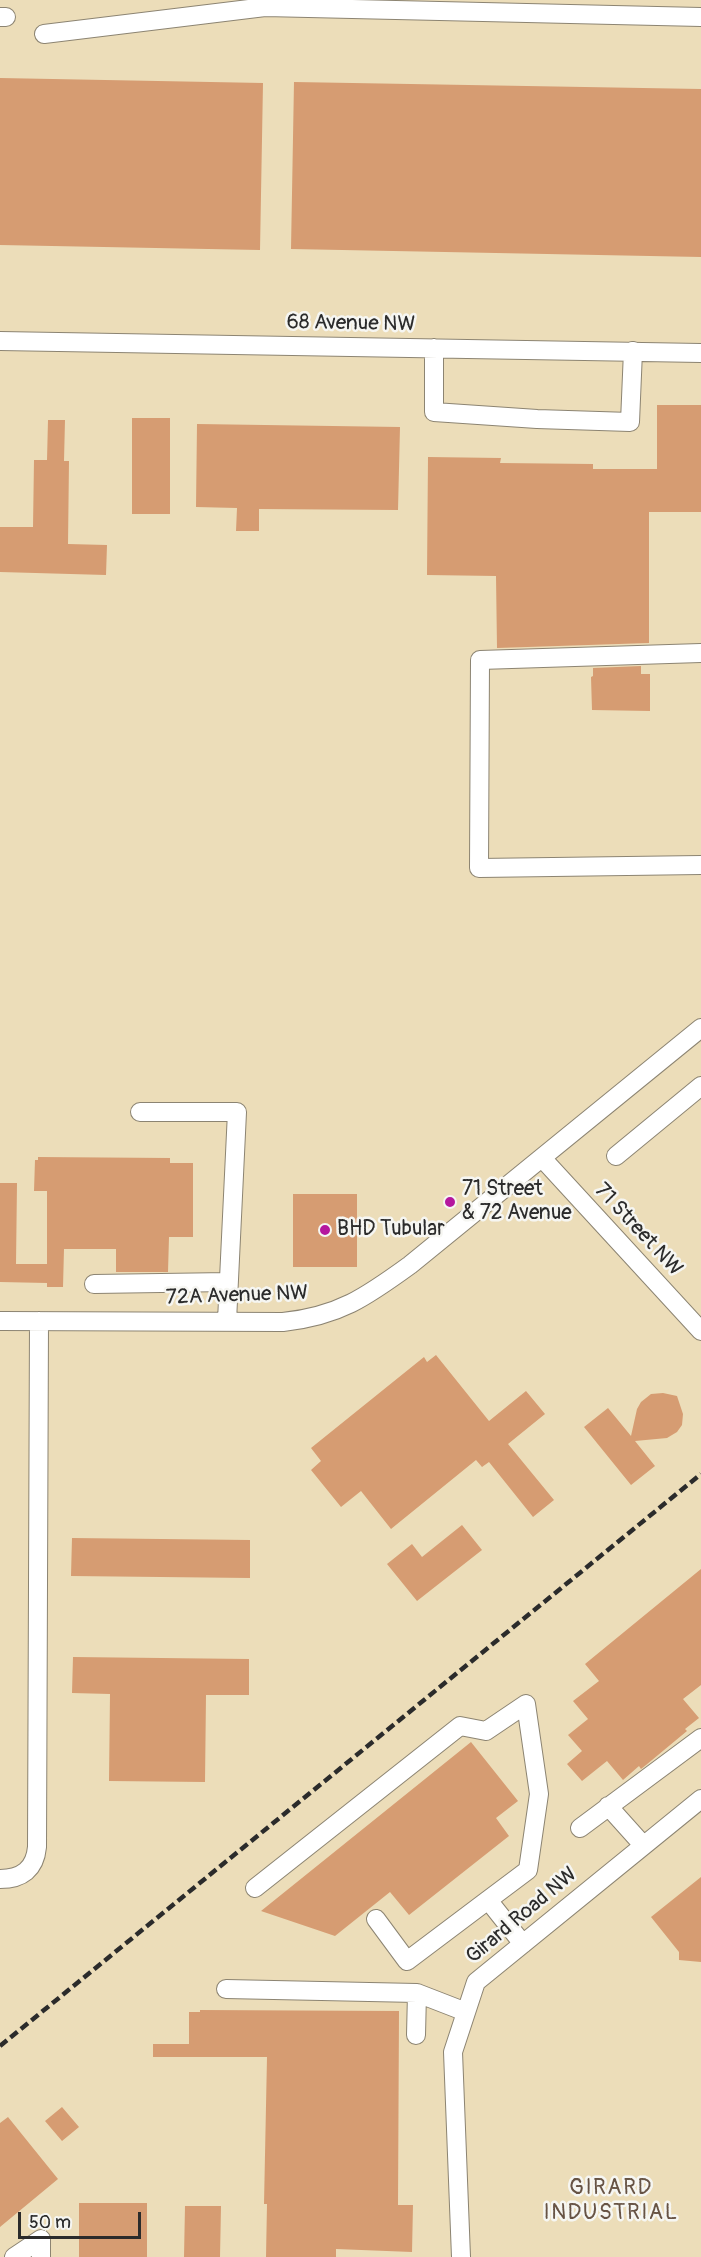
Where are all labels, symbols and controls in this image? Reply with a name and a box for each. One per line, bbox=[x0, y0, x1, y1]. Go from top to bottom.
street label: 68 Avenue NW bbox=[286, 310, 416, 338]
place label: 71 Street & 72 Avenue bbox=[462, 1177, 572, 1227]
street label: 71 Street NW bbox=[589, 1178, 687, 1282]
marker: 71 Street & 72 Avenue bbox=[443, 1195, 457, 1209]
place label: BHD Tubular bbox=[337, 1217, 445, 1243]
marker: BHD Tubular bbox=[318, 1223, 332, 1237]
street label: 72A Avenue NW bbox=[165, 1281, 309, 1311]
street label: Girard Road NW bbox=[461, 1862, 583, 1970]
district label: GIRARD INDUSTRIAL bbox=[543, 2175, 679, 2226]
scale bar bbox=[21, 2200, 144, 2238]
text: 50 m bbox=[29, 2211, 71, 2234]

